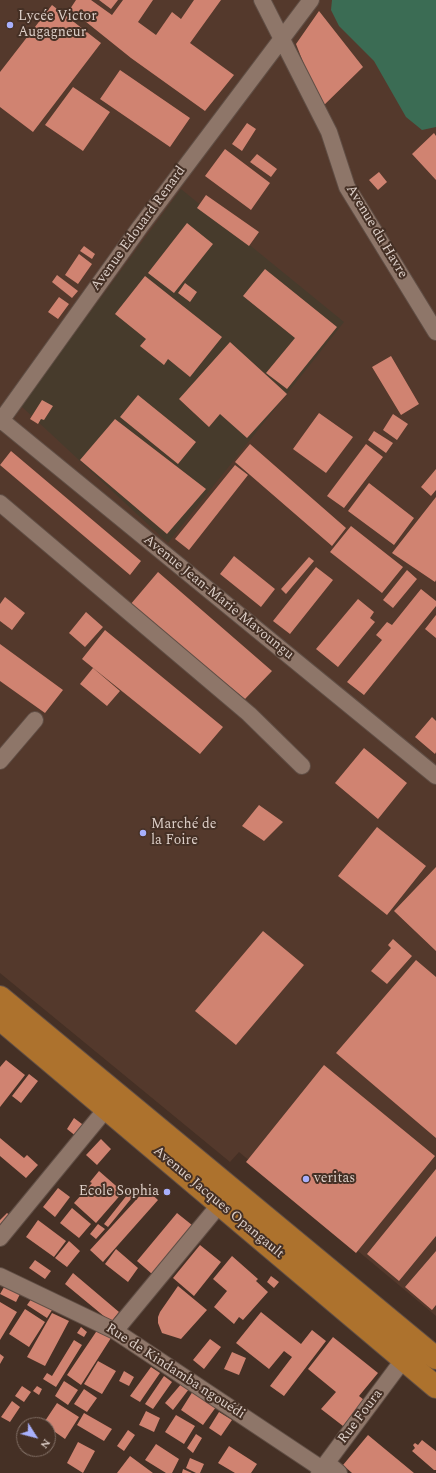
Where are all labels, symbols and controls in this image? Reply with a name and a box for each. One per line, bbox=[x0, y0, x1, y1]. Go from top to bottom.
place label: Lycée Victor Augagneur bbox=[18, 9, 97, 42]
marker: Lycée Victor Augagneur bbox=[5, 20, 15, 30]
street label: Avenue Edouard Renard bbox=[88, 163, 190, 295]
street label: Avenue du Havre bbox=[341, 182, 411, 282]
street label: Avenue Jean-Marie Mavoungu bbox=[139, 532, 297, 664]
place label: Marché de la Foire bbox=[151, 817, 217, 850]
marker: Marché de la Foire bbox=[138, 828, 148, 838]
street label: Avenue Jacques Opangault bbox=[149, 1143, 287, 1263]
place label: veritas bbox=[314, 1171, 355, 1187]
marker: veritas bbox=[301, 1174, 311, 1184]
place label: Ecole Sophia bbox=[79, 1184, 159, 1200]
marker: Ecole Sophia bbox=[162, 1187, 172, 1197]
street label: Rue de Kindamba ngouédi bbox=[102, 1321, 248, 1423]
street label: Rue Foura bbox=[335, 1387, 387, 1447]
north arrow bbox=[16, 1417, 56, 1457]
text: N bbox=[36, 1435, 55, 1452]

